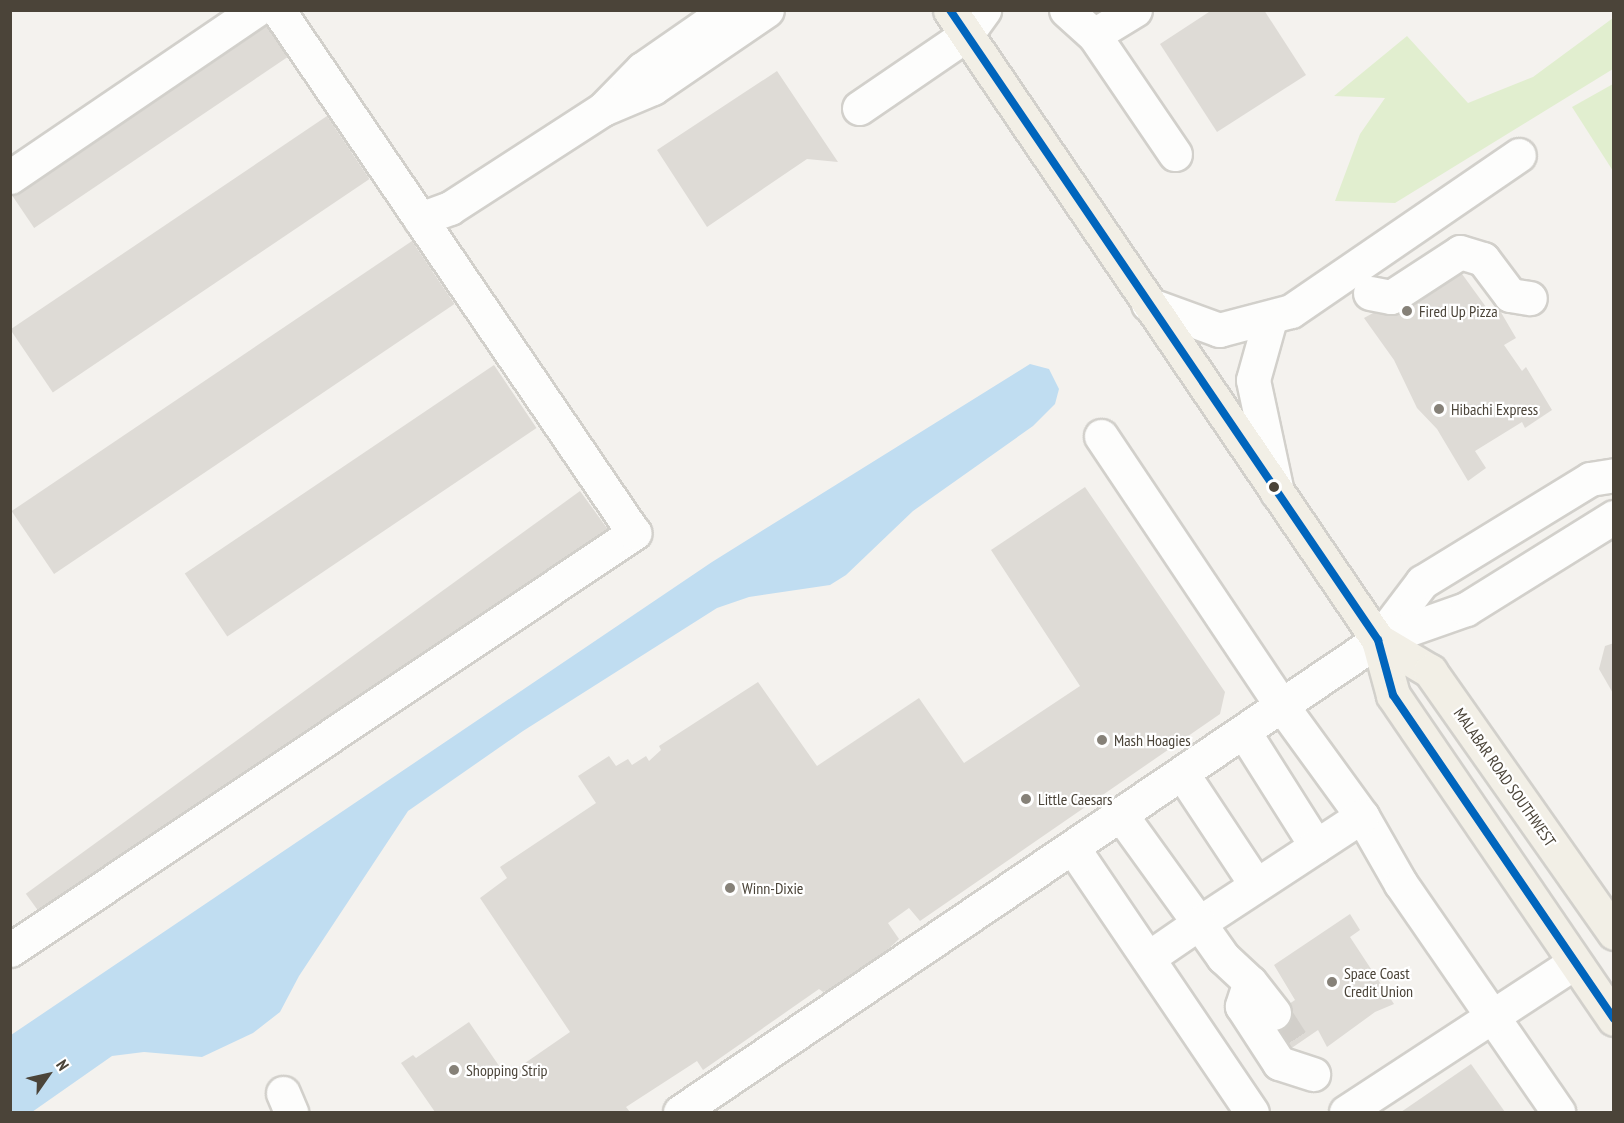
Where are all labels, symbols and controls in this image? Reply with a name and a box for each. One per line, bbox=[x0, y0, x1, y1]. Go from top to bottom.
place label: Fired Up Pizza bbox=[1419, 301, 1498, 321]
marker: Fired Up Pizza bbox=[1400, 304, 1414, 318]
place label: Hibachi Express bbox=[1451, 399, 1538, 419]
marker: Hibachi Express bbox=[1432, 402, 1446, 416]
unlabelled marker bbox=[1268, 481, 1280, 493]
street label: MALABAR ROAD SOUTHWEST bbox=[1450, 704, 1560, 850]
place label: Mash Hoagies bbox=[1114, 730, 1191, 750]
marker: Mash Hoagies bbox=[1095, 733, 1109, 747]
place label: Little Caesars bbox=[1038, 789, 1112, 809]
marker: Little Caesars bbox=[1019, 792, 1033, 806]
place label: Winn-Dixie bbox=[742, 878, 803, 898]
marker: Winn-Dixie bbox=[723, 881, 737, 895]
place label: Space Coast Credit Union bbox=[1344, 963, 1413, 1001]
marker: Space Coast Credit Union bbox=[1325, 975, 1339, 989]
north arrow bbox=[18, 1045, 78, 1105]
text: N bbox=[52, 1056, 74, 1074]
place label: Shopping Strip bbox=[466, 1060, 548, 1080]
marker: Shopping Strip bbox=[447, 1063, 461, 1077]

